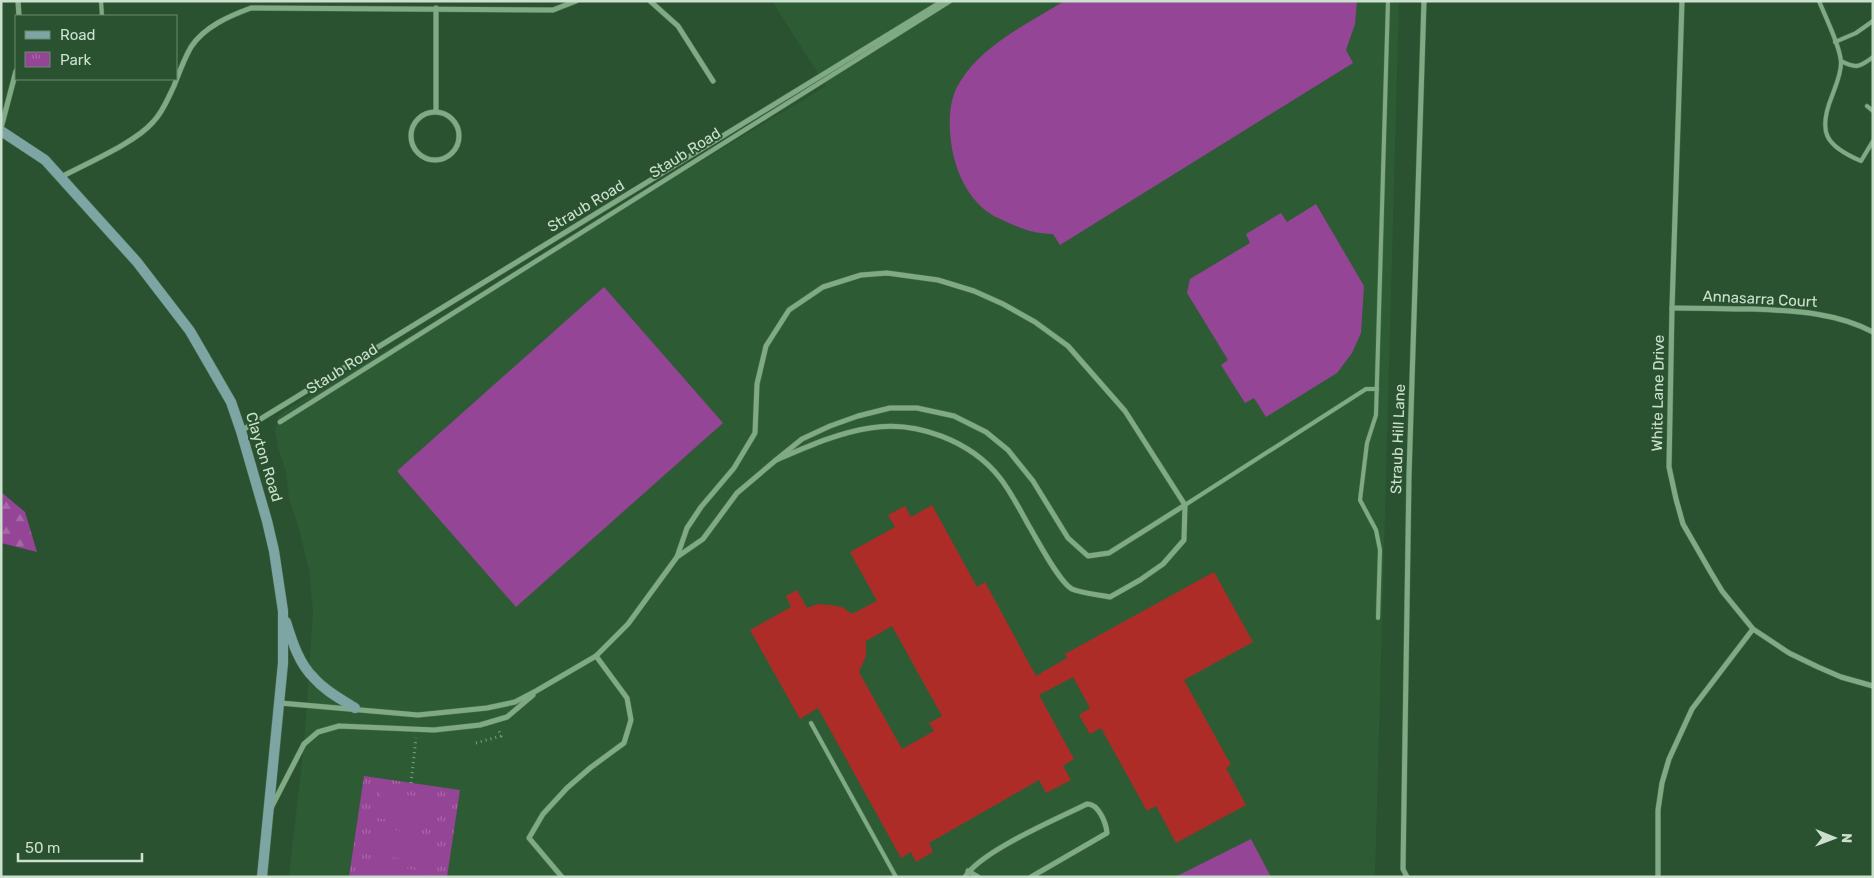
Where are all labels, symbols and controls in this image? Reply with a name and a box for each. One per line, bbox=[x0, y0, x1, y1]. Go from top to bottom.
legend bbox=[15, 15, 178, 80]
text: Road bbox=[60, 26, 96, 44]
text: Park bbox=[60, 51, 91, 69]
street label: Staub Road bbox=[646, 124, 724, 182]
street label: Straub Road bbox=[544, 176, 628, 236]
street label: Annasarra Court bbox=[1702, 287, 1818, 311]
street label: White Lane Drive bbox=[1648, 334, 1668, 452]
street label: Staub Road bbox=[303, 340, 381, 398]
street label: Straub Hill Lane bbox=[1387, 384, 1409, 494]
street label: Clayton Road bbox=[242, 410, 286, 504]
north arrow bbox=[1809, 813, 1859, 863]
scale bar bbox=[18, 830, 141, 862]
text: N bbox=[1838, 833, 1855, 843]
text: 50 m bbox=[25, 839, 60, 857]

